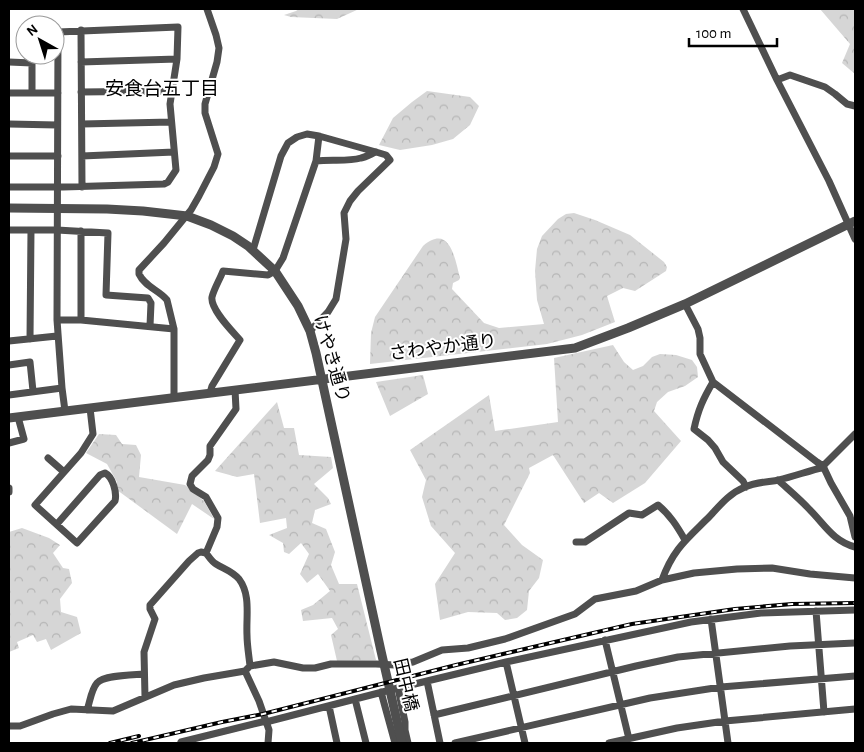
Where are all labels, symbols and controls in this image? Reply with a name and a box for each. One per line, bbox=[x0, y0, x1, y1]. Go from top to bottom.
north arrow bbox=[15, 15, 65, 65]
scale bar bbox=[689, 15, 776, 47]
text: N bbox=[24, 22, 41, 39]
text: 100 m bbox=[696, 26, 731, 41]
district label: 安食台五丁目 bbox=[105, 78, 219, 99]
street label: けやき通り bbox=[310, 313, 353, 405]
street label: さわやか通り bbox=[388, 331, 498, 364]
street label: 田中橋 bbox=[390, 656, 421, 713]

